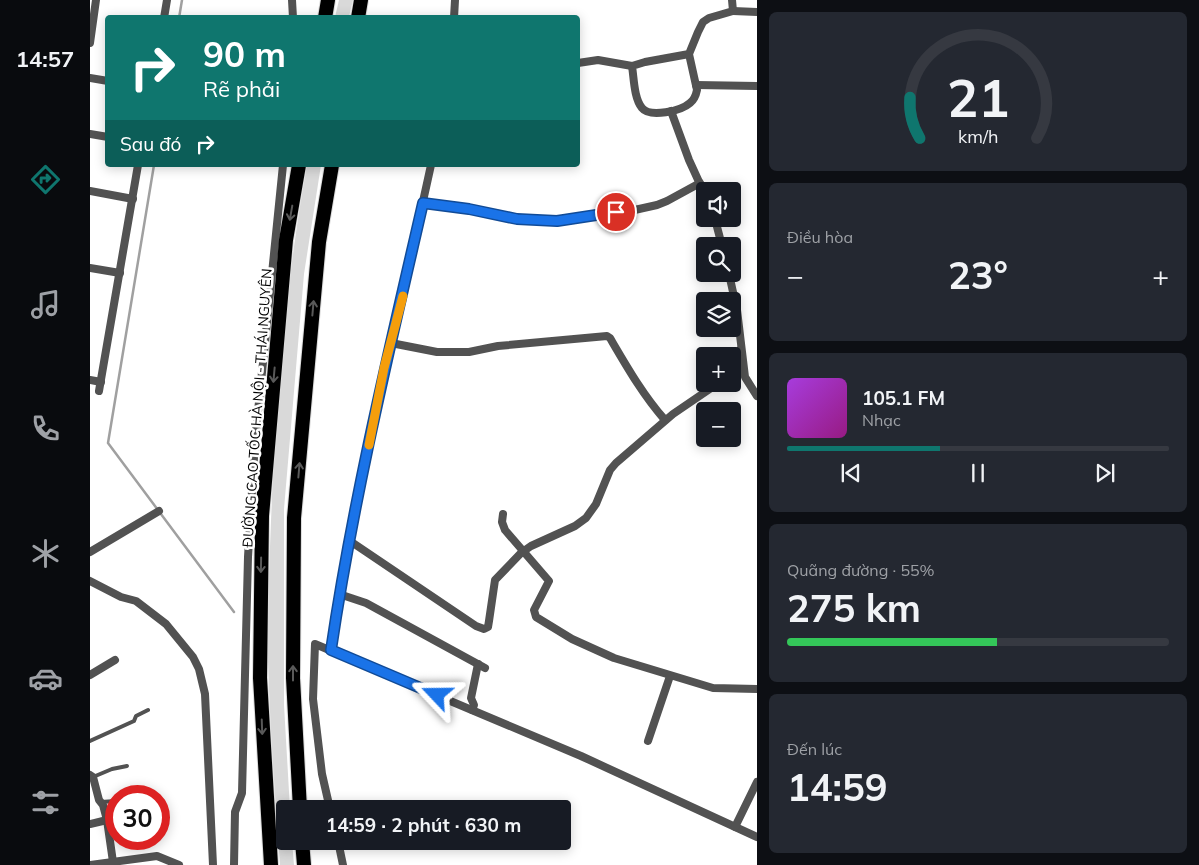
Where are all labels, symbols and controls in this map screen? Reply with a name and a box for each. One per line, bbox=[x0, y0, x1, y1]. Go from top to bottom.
text: 90 m bbox=[203, 32, 286, 76]
icon: right bbox=[120, 35, 185, 100]
text: 14:57 bbox=[16, 45, 74, 73]
text: 21 bbox=[947, 65, 1009, 130]
text: Rẽ phải bbox=[203, 75, 280, 103]
text: km/h bbox=[958, 125, 998, 147]
icon: right bbox=[191, 130, 219, 158]
text: Sau đó bbox=[120, 132, 181, 156]
icon: directions bbox=[28, 162, 63, 197]
map controls bbox=[696, 182, 741, 447]
button: sound bbox=[696, 182, 741, 227]
pin bbox=[595, 191, 637, 233]
icon: arrive bbox=[602, 198, 630, 226]
one-way arrow bbox=[285, 205, 295, 221]
text: Điều hòa bbox=[787, 227, 853, 247]
button: search bbox=[696, 237, 741, 282]
text: 23° bbox=[948, 251, 1008, 299]
text: − bbox=[787, 258, 804, 293]
text: + bbox=[1152, 258, 1169, 293]
street label: ĐƯỜNG CAO TỐC HÀ NỘI - THÁI NGUYÊN bbox=[238, 268, 276, 548]
icon: music bbox=[28, 287, 63, 322]
button: layers bbox=[696, 292, 741, 337]
one-way arrow bbox=[308, 300, 318, 316]
button: + bbox=[696, 347, 741, 392]
one-way arrow bbox=[270, 366, 279, 382]
text: 105.1 FM bbox=[862, 386, 945, 410]
button: − bbox=[696, 402, 741, 447]
text: Nhạc bbox=[862, 410, 901, 430]
icon: phone bbox=[28, 411, 63, 446]
icon: previous bbox=[837, 459, 865, 487]
icon: pause bbox=[964, 459, 992, 487]
icon: next bbox=[1091, 459, 1119, 487]
one-way arrow bbox=[294, 462, 303, 478]
icon: climate bbox=[28, 536, 63, 571]
one-way arrow bbox=[256, 556, 266, 572]
text: Quãng đường · 55% bbox=[787, 560, 935, 580]
text: 275 km bbox=[787, 584, 921, 632]
icon: car bbox=[28, 661, 63, 696]
one-way arrow bbox=[288, 665, 298, 681]
position arrow bbox=[410, 668, 462, 720]
one-way arrow bbox=[257, 718, 267, 735]
text: Đến lúc bbox=[787, 739, 842, 759]
text: 14:59 bbox=[787, 763, 888, 811]
icon: filters bbox=[28, 785, 63, 820]
speed limit sign: 30 bbox=[105, 785, 170, 850]
text: 14:59 · 2 phút · 630 m bbox=[326, 813, 521, 837]

